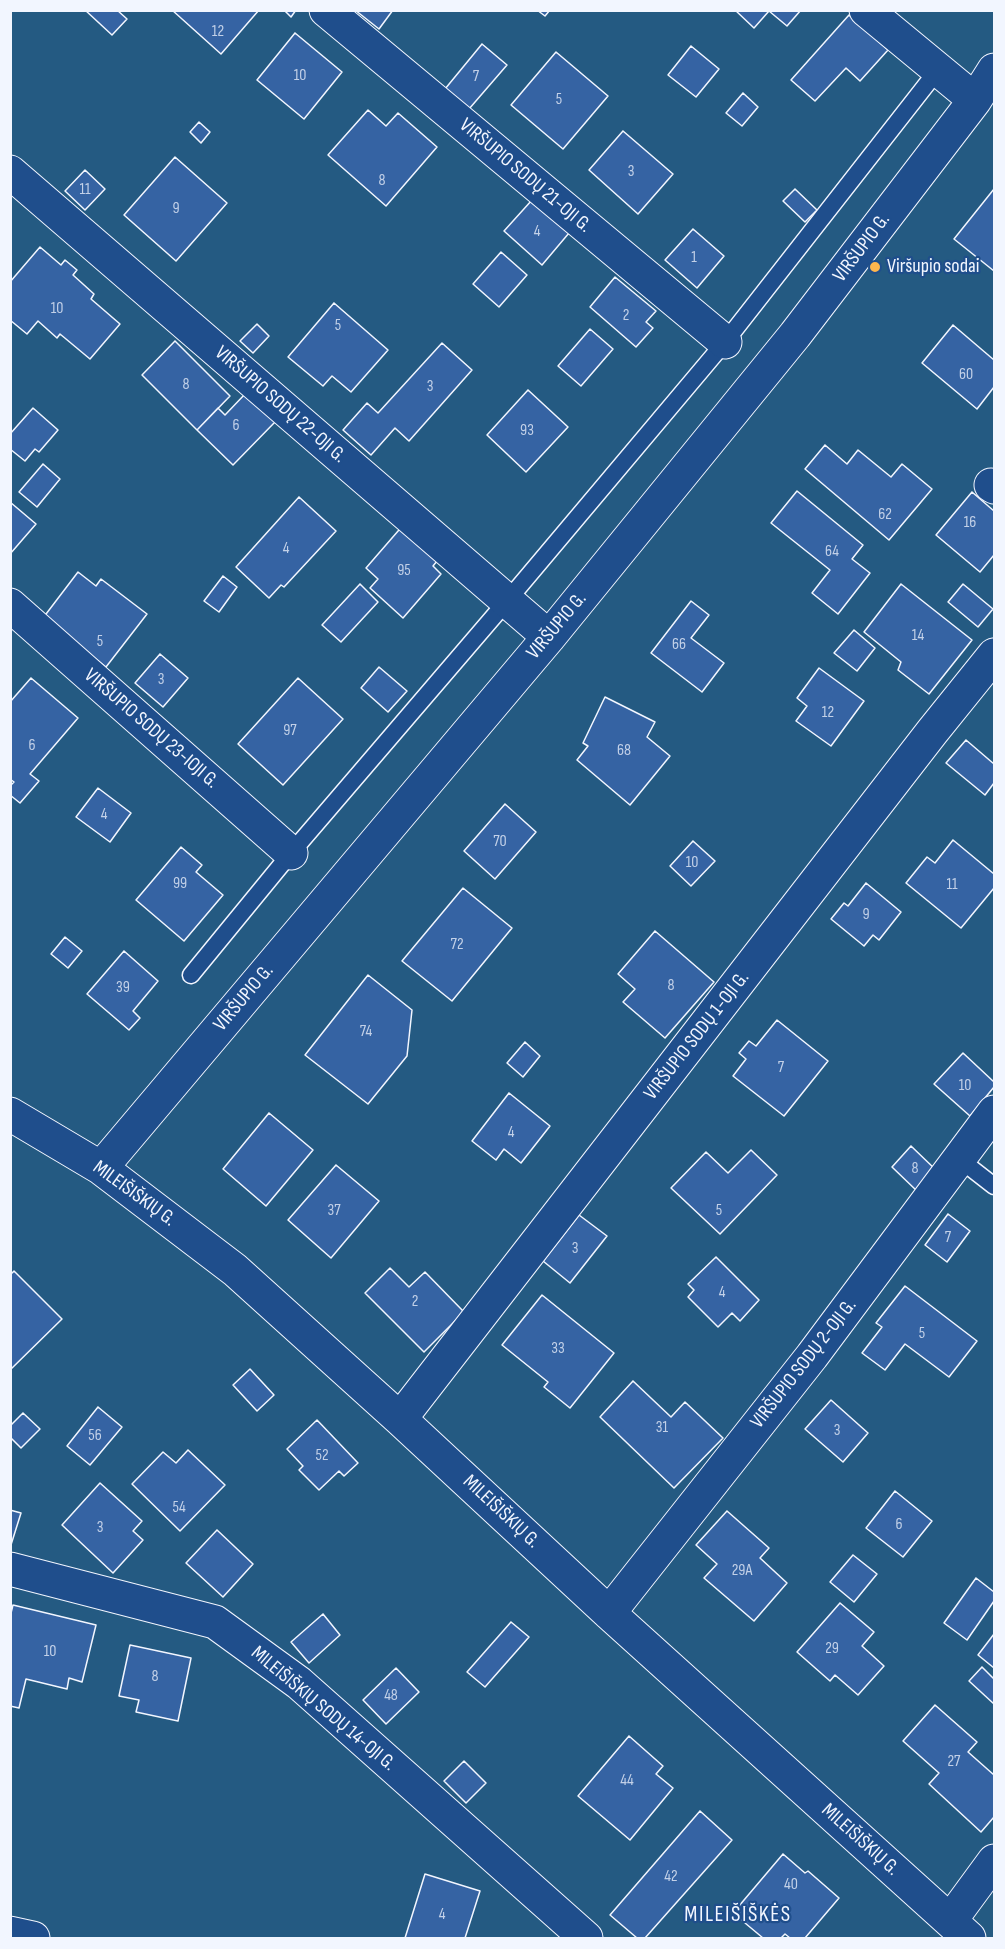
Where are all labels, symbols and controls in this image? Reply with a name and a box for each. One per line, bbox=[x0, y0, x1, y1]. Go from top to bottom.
house number: 12 bbox=[212, 22, 224, 42]
house number: 10 bbox=[294, 66, 306, 86]
house number: 7 bbox=[473, 67, 479, 87]
house number: 5 bbox=[556, 90, 562, 110]
street label: VIRŠUPIO SODŲ 21-OJI G. bbox=[454, 114, 596, 238]
house number: 3 bbox=[628, 162, 634, 182]
house number: 8 bbox=[378, 171, 386, 191]
house number: 11 bbox=[79, 180, 91, 200]
house number: 9 bbox=[172, 199, 180, 219]
street label: VIRŠUPIO G. bbox=[828, 209, 896, 287]
house number: 4 bbox=[534, 222, 540, 242]
house number: 1 bbox=[691, 248, 697, 268]
place label: Viršupio sodai bbox=[887, 255, 979, 279]
marker: Viršupio sodai bbox=[868, 260, 882, 274]
house number: 10 bbox=[51, 299, 63, 319]
house number: 2 bbox=[623, 306, 629, 326]
house number: 5 bbox=[335, 316, 341, 336]
street label: VIRŠUPIO SODŲ 22-OJI G. bbox=[209, 341, 351, 469]
house number: 60 bbox=[959, 365, 973, 385]
house number: 8 bbox=[182, 375, 190, 395]
house number: 3 bbox=[427, 377, 433, 397]
house number: 6 bbox=[232, 416, 240, 436]
house number: 93 bbox=[520, 421, 534, 441]
house number: 62 bbox=[878, 505, 892, 525]
house number: 16 bbox=[964, 513, 976, 533]
house number: 4 bbox=[283, 539, 289, 559]
house number: 64 bbox=[825, 542, 839, 562]
house number: 95 bbox=[397, 561, 411, 581]
street label: VIRŠUPIO G. bbox=[522, 588, 592, 664]
house number: 14 bbox=[912, 626, 924, 646]
house number: 5 bbox=[97, 632, 103, 652]
house number: 66 bbox=[672, 635, 686, 655]
street label: VIRŠUPIO SODŲ 23-IOJI G. bbox=[79, 664, 223, 794]
house number: 3 bbox=[158, 670, 164, 690]
house number: 12 bbox=[822, 703, 834, 723]
house number: 97 bbox=[283, 721, 297, 741]
house number: 6 bbox=[28, 736, 36, 756]
house number: 68 bbox=[617, 741, 631, 761]
house number: 4 bbox=[101, 805, 107, 825]
house number: 70 bbox=[493, 832, 507, 852]
house number: 10 bbox=[686, 853, 698, 873]
house number: 99 bbox=[173, 874, 187, 894]
house number: 11 bbox=[946, 875, 958, 895]
house number: 9 bbox=[862, 905, 870, 925]
house number: 72 bbox=[451, 935, 463, 955]
street label: VIRŠUPIO G. bbox=[209, 960, 279, 1036]
street label: VIRŠUPIO SODŲ 1-OJI G. bbox=[639, 967, 755, 1105]
house number: 8 bbox=[667, 976, 675, 996]
house number: 39 bbox=[116, 978, 130, 998]
house number: 74 bbox=[360, 1022, 372, 1042]
house number: 7 bbox=[778, 1058, 784, 1078]
house number: 10 bbox=[959, 1076, 971, 1096]
house number: 4 bbox=[508, 1123, 514, 1143]
street label: MILEIŠIŠKIŲ G. bbox=[88, 1156, 180, 1232]
house number: 8 bbox=[911, 1159, 919, 1179]
house number: 37 bbox=[327, 1201, 341, 1221]
house number: 5 bbox=[716, 1201, 722, 1221]
house number: 7 bbox=[945, 1228, 951, 1248]
house number: 3 bbox=[572, 1239, 578, 1259]
house number: 4 bbox=[719, 1283, 725, 1303]
house number: 2 bbox=[412, 1292, 418, 1312]
street label: VIRŠUPIO SODŲ 2-OJI G. bbox=[746, 1294, 862, 1434]
house number: 5 bbox=[919, 1324, 925, 1344]
house number: 33 bbox=[551, 1339, 565, 1359]
house number: 31 bbox=[656, 1418, 668, 1438]
house number: 3 bbox=[834, 1421, 840, 1441]
house number: 56 bbox=[88, 1426, 102, 1446]
house number: 52 bbox=[315, 1446, 329, 1466]
street label: MILEIŠIŠKIŲ G. bbox=[457, 1470, 545, 1554]
house number: 54 bbox=[172, 1498, 186, 1518]
house number: 6 bbox=[895, 1515, 903, 1535]
house number: 3 bbox=[97, 1518, 103, 1538]
house number: 29A bbox=[732, 1561, 752, 1581]
house number: 29 bbox=[825, 1639, 839, 1659]
street label: MILEIŠIŠKIŲ SODŲ 14-OJI G. bbox=[246, 1641, 400, 1777]
house number: 10 bbox=[44, 1642, 56, 1662]
house number: 8 bbox=[151, 1667, 159, 1687]
house number: 48 bbox=[384, 1686, 398, 1706]
house number: 27 bbox=[947, 1752, 961, 1772]
house number: 44 bbox=[620, 1771, 634, 1791]
street label: MILEIŠIŠKIŲ G. bbox=[816, 1799, 904, 1881]
house number: 42 bbox=[664, 1867, 678, 1887]
house number: 40 bbox=[784, 1875, 798, 1895]
district label: MILEIŠIŠKĖS bbox=[684, 1902, 792, 1928]
house number: 4 bbox=[439, 1905, 445, 1925]

